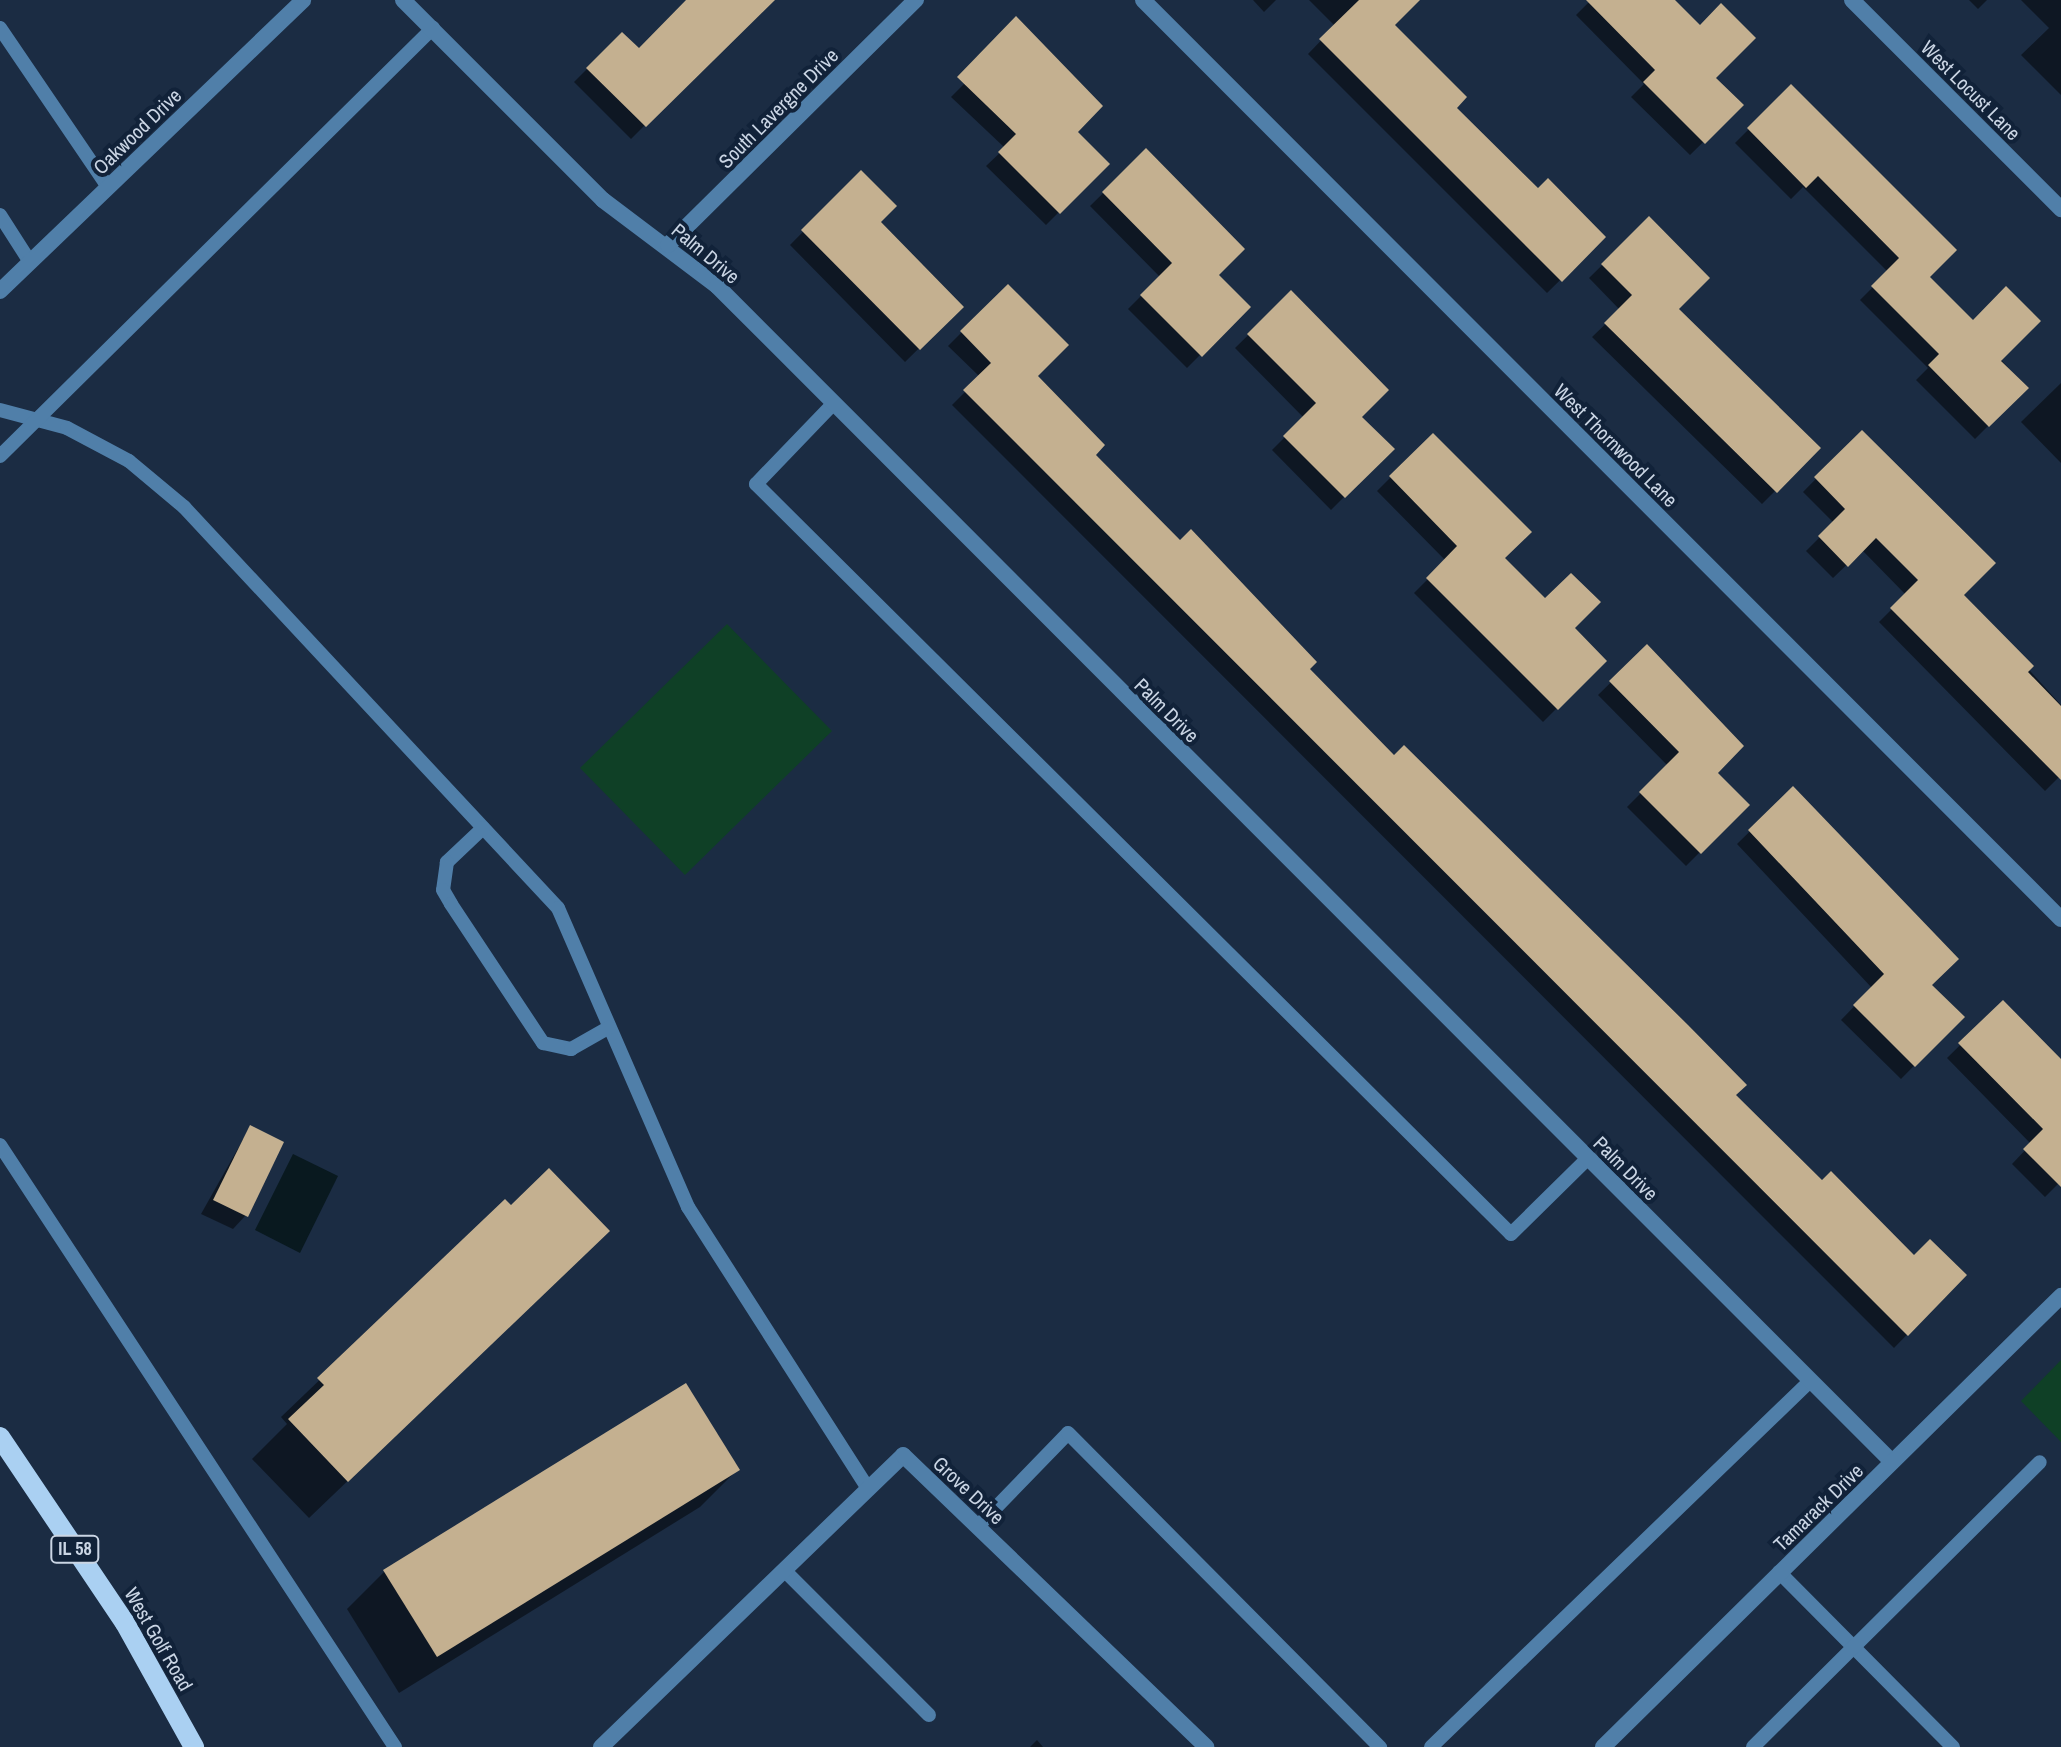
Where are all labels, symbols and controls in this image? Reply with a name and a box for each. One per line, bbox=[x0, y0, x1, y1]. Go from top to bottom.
street label: West Locust Lane bbox=[1916, 35, 2026, 145]
street label: South Lavergne Drive bbox=[713, 43, 843, 173]
street label: Oakwood Drive bbox=[88, 83, 186, 179]
street label: Palm Drive bbox=[667, 218, 745, 288]
street label: West Thornwood Lane bbox=[1549, 378, 1683, 512]
street label: Palm Drive bbox=[1130, 673, 1204, 747]
street label: Palm Drive bbox=[1589, 1131, 1663, 1205]
street label: Grove Drive bbox=[928, 1451, 1010, 1529]
street label: Tamarack Drive bbox=[1768, 1458, 1868, 1556]
road number: IL 58 bbox=[49, 1535, 101, 1563]
street label: West Golf Road bbox=[120, 1583, 198, 1695]

